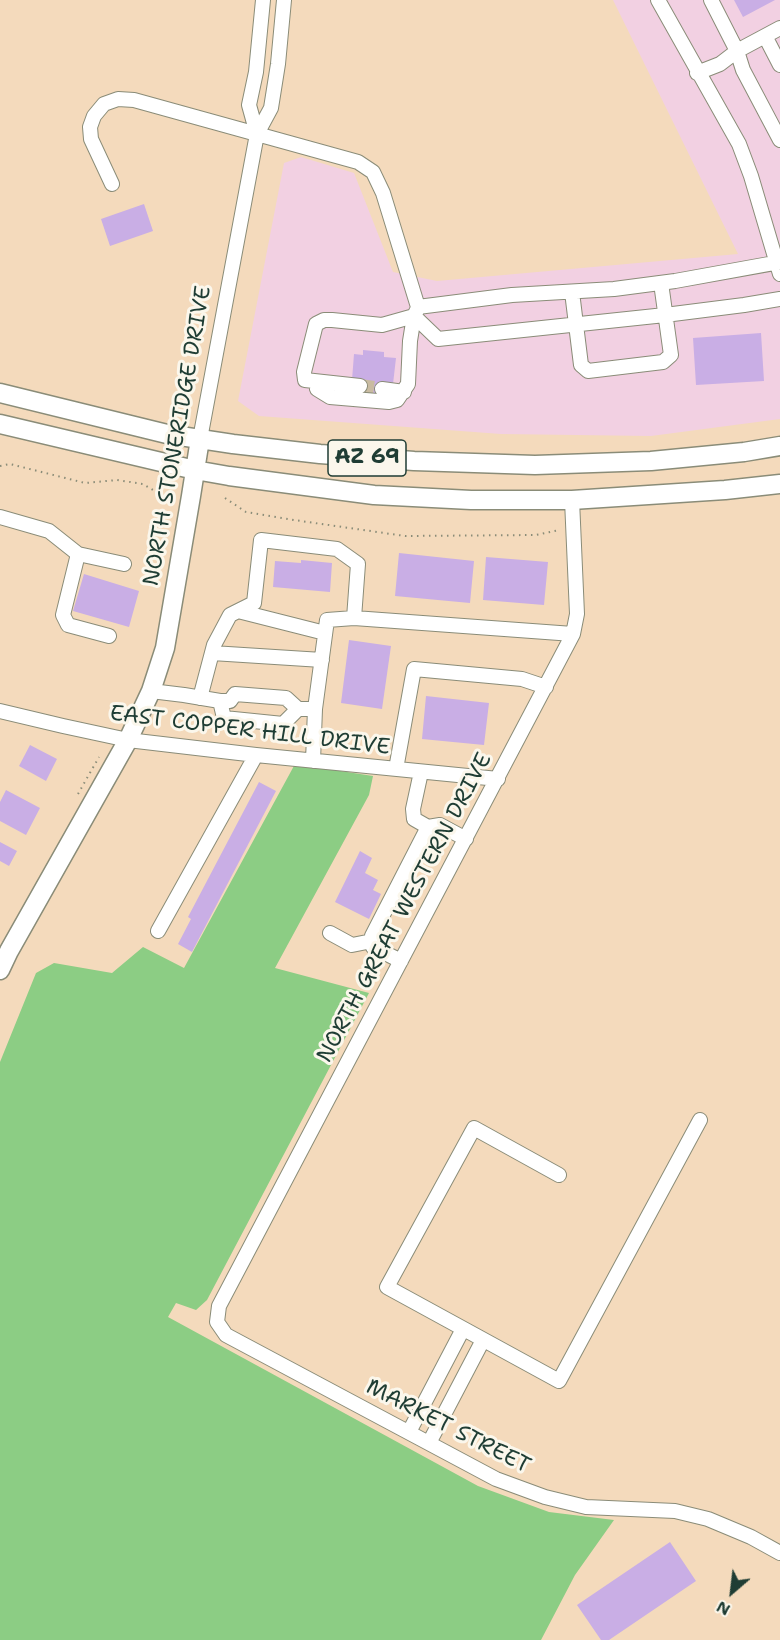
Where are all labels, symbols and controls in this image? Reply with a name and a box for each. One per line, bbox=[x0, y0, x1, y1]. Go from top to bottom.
street label: NORTH STONERIDGE DRIVE bbox=[139, 284, 217, 588]
road number: AZ 69 bbox=[328, 440, 406, 476]
street label: EAST COPPER HILL DRIVE bbox=[108, 701, 392, 761]
street label: NORTH GREAT WESTERN DRIVE bbox=[312, 749, 498, 1067]
street label: MARKET STREET bbox=[361, 1374, 535, 1480]
north arrow bbox=[702, 1562, 762, 1622]
text: N bbox=[713, 1596, 734, 1621]

